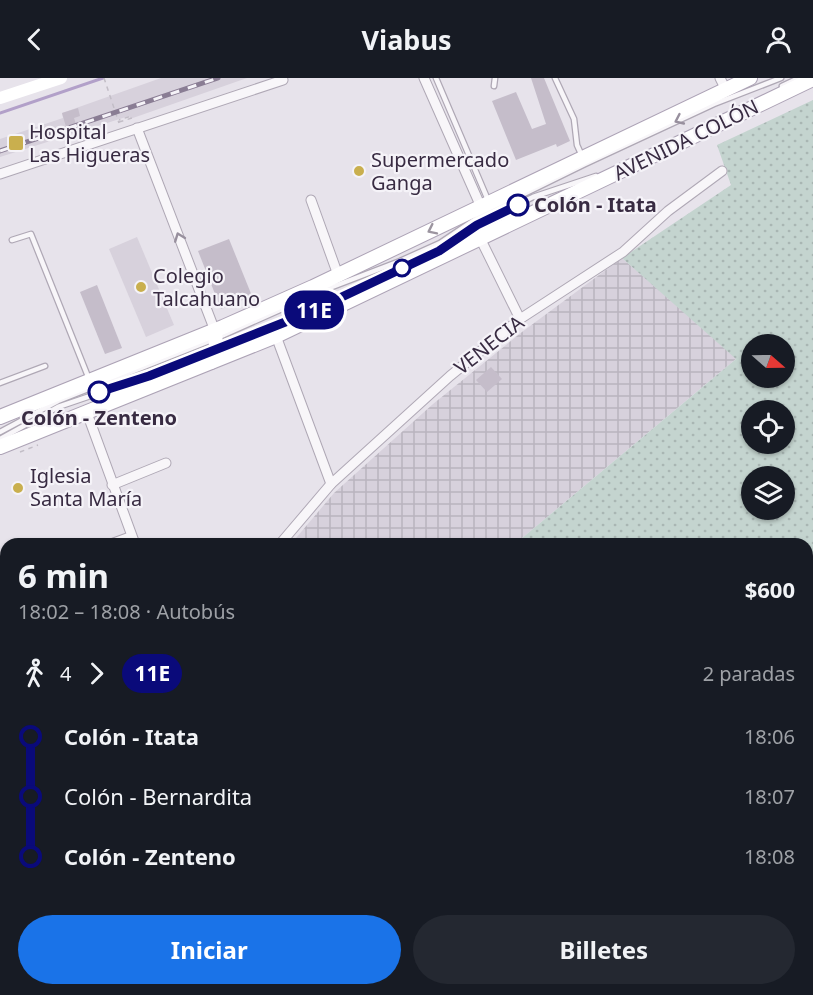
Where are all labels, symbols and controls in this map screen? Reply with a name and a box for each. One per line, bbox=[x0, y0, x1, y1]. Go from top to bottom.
text: Viabus bbox=[362, 21, 451, 58]
icon: back bbox=[18, 23, 51, 56]
icon: person bbox=[762, 23, 795, 56]
street label: AVENIDA COLÓN bbox=[609, 93, 763, 186]
one-way arrow bbox=[674, 113, 685, 125]
place label: Hospital Las Higueras bbox=[29, 118, 150, 168]
marker: Hospital Las Higueras bbox=[7, 134, 25, 152]
place label: Supermercado Ganga bbox=[371, 146, 509, 196]
marker: Supermercado Ganga bbox=[352, 164, 366, 178]
place label: Colón - Itata bbox=[534, 191, 657, 218]
marker: Colón - Itata bbox=[507, 194, 529, 216]
one-way arrow bbox=[428, 223, 439, 235]
one-way arrow bbox=[174, 232, 186, 243]
unlabelled marker bbox=[393, 259, 411, 277]
place label: Colegio Talcahuano bbox=[153, 262, 260, 312]
marker: Colegio Talcahuano bbox=[134, 280, 148, 294]
line badge: 11E bbox=[280, 290, 348, 330]
text: 11E bbox=[296, 296, 332, 324]
street label: VENECIA bbox=[448, 309, 529, 380]
north arrow bbox=[741, 334, 795, 388]
map controls bbox=[741, 334, 795, 520]
marker: Colón - Zenteno bbox=[88, 381, 110, 403]
button: locate bbox=[741, 400, 795, 454]
place label: Colón - Zenteno bbox=[21, 404, 177, 431]
place label: Iglesia Santa María bbox=[30, 462, 142, 512]
button: layers bbox=[741, 466, 795, 520]
marker: Iglesia Santa María bbox=[11, 481, 25, 495]
text: 6 min bbox=[18, 553, 109, 598]
text: $600 bbox=[745, 574, 795, 604]
text: 18:02 – 18:08 · Autobús bbox=[18, 598, 235, 625]
icon: walk bbox=[18, 657, 51, 690]
icon: forward bbox=[80, 657, 113, 690]
text: 11E bbox=[134, 659, 170, 687]
text: 4 bbox=[60, 660, 71, 687]
text: 2 paradas bbox=[703, 660, 795, 687]
text: Colón - Itata bbox=[64, 721, 199, 751]
text: 18:06 bbox=[744, 723, 795, 750]
text: Colón - Bernardita bbox=[64, 781, 252, 811]
text: 18:07 bbox=[744, 783, 795, 810]
text: Colón - Zenteno bbox=[64, 841, 236, 871]
text: 18:08 bbox=[744, 843, 795, 870]
button: Iniciar bbox=[18, 915, 401, 984]
button: Billetes bbox=[413, 915, 795, 984]

